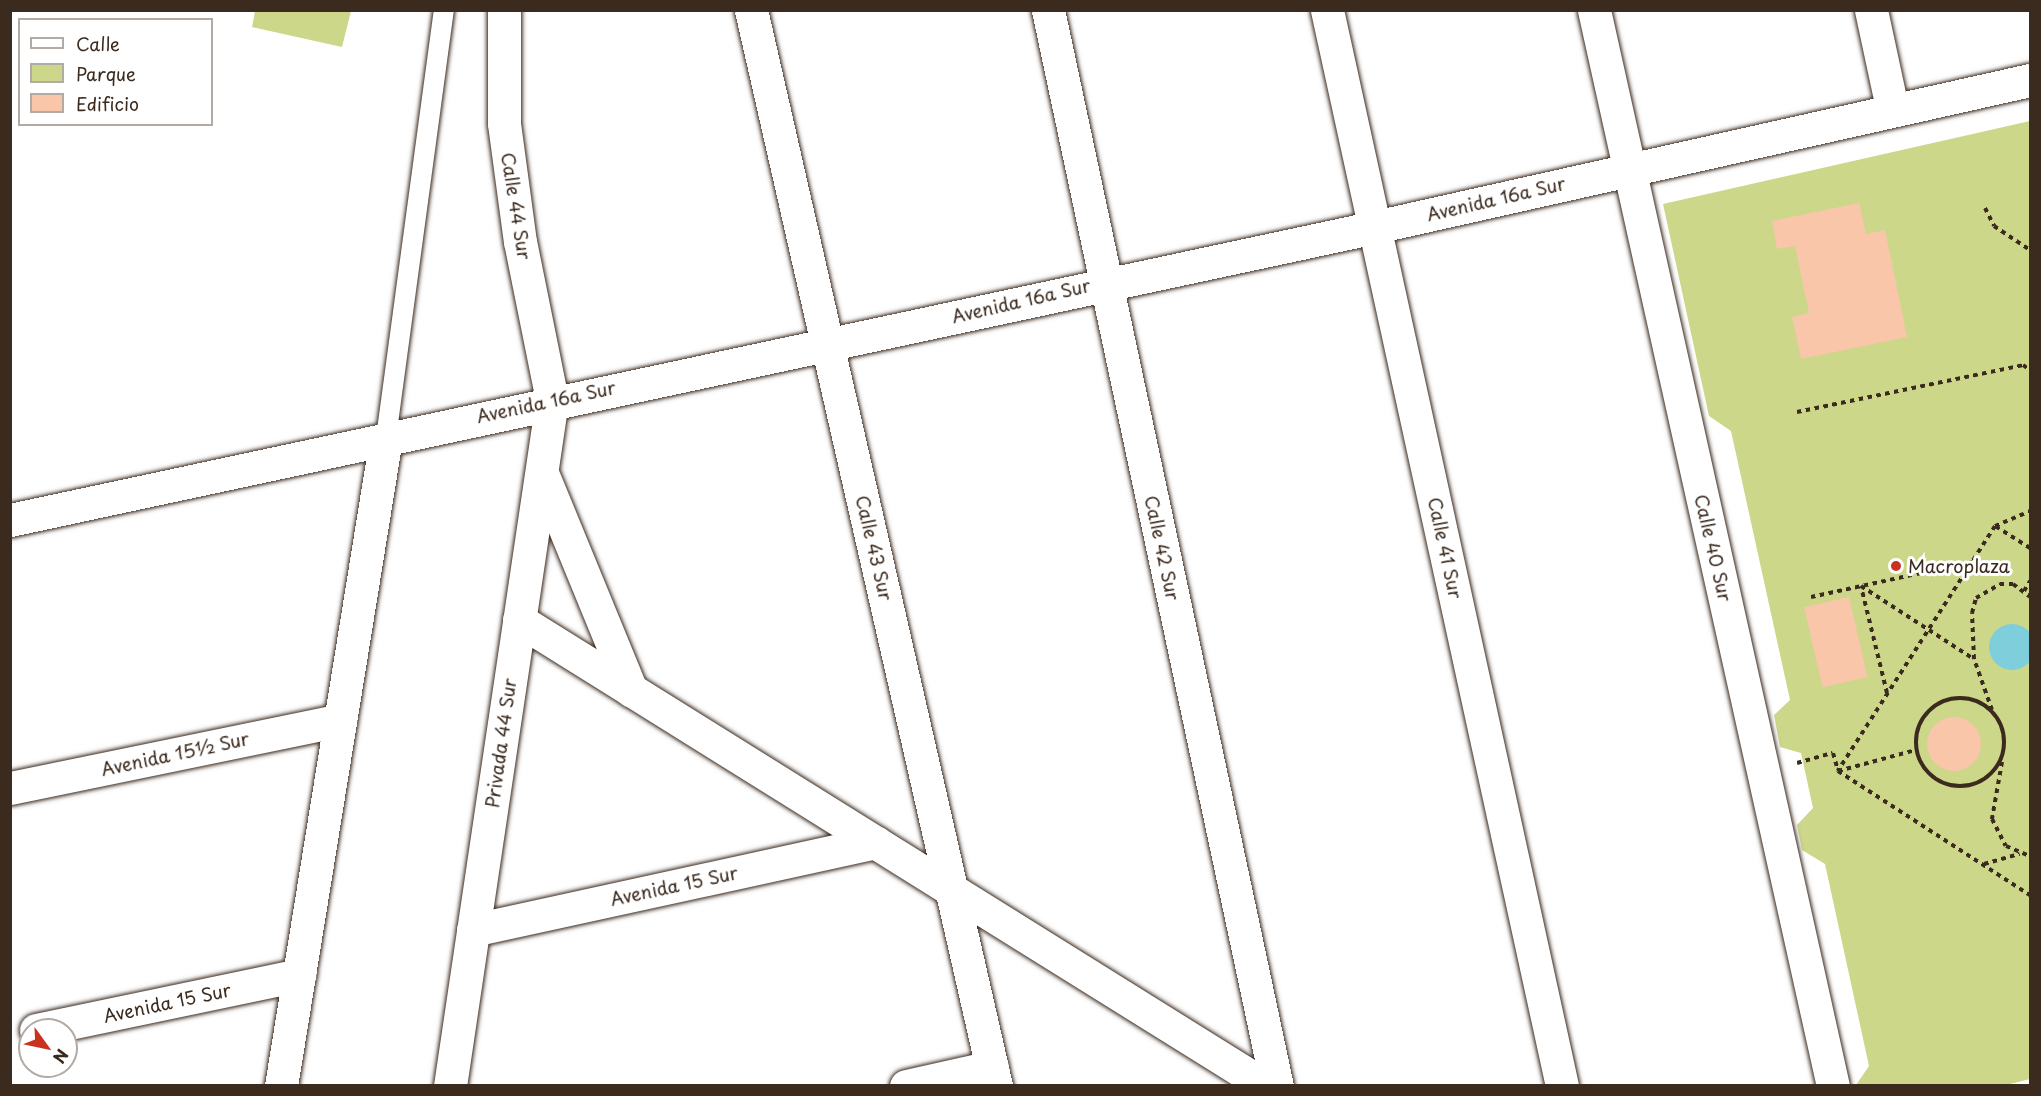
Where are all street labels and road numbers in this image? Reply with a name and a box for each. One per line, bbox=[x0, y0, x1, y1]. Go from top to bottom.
street label: Calle 44 Sur bbox=[497, 150, 535, 262]
street label: Avenida 16a Sur bbox=[1424, 172, 1568, 226]
street label: Avenida 16a Sur bbox=[949, 274, 1093, 328]
street label: Avenida 16a Sur bbox=[474, 377, 618, 427]
street label: Calle 42 Sur bbox=[1140, 492, 1184, 604]
street label: Calle 40 Sur bbox=[1690, 492, 1736, 604]
street label: Calle 43 Sur bbox=[851, 493, 897, 603]
street label: Calle 41 Sur bbox=[1424, 495, 1466, 601]
street label: Privada 44 Sur bbox=[481, 677, 521, 809]
street label: Avenida 15½ Sur bbox=[100, 728, 250, 780]
street label: Avenida 15 Sur bbox=[608, 862, 740, 910]
street label: Avenida 15 Sur bbox=[101, 979, 233, 1027]

